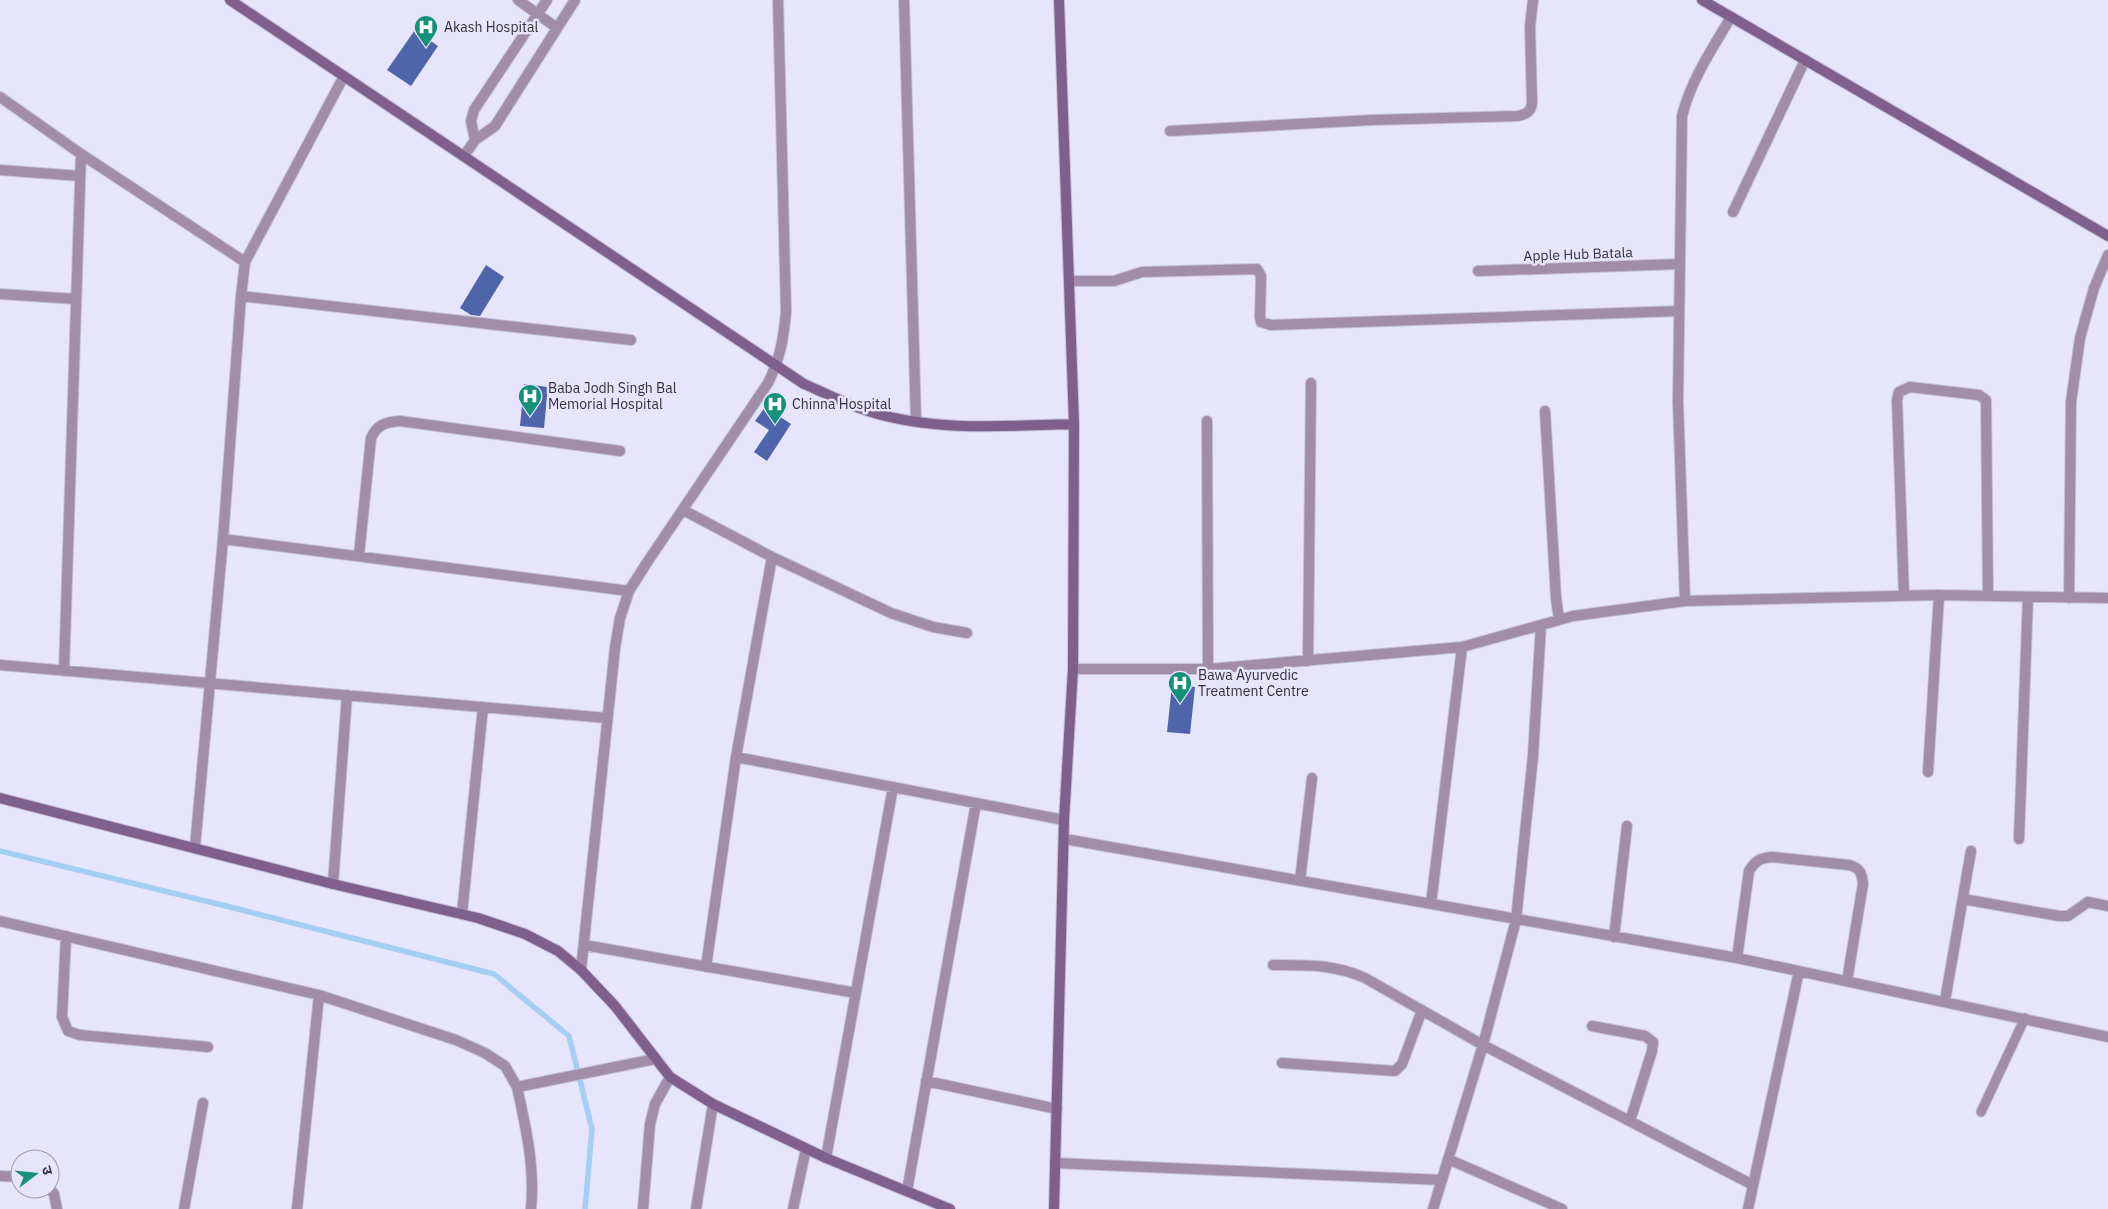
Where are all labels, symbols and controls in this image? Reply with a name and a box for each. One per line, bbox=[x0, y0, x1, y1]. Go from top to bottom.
hospital icon: Akash Hospital bbox=[413, 14, 439, 48]
place label: Akash Hospital bbox=[444, 18, 538, 36]
street label: Apple Hub Batala bbox=[1523, 243, 1634, 265]
place label: Baba Jodh Singh Bal Memorial Hospital bbox=[548, 379, 677, 413]
hospital icon: Baba Jodh Singh Bal Memorial Hospital bbox=[517, 383, 543, 417]
hospital icon: Chinna Hospital bbox=[762, 391, 788, 425]
place label: Chinna Hospital bbox=[792, 395, 891, 413]
place label: Bawa Ayurvedic Treatment Centre bbox=[1198, 666, 1309, 700]
hospital icon: Bawa Ayurvedic Treatment Centre bbox=[1167, 670, 1193, 704]
north arrow bbox=[10, 1149, 60, 1199]
text: उ bbox=[38, 1164, 57, 1178]

